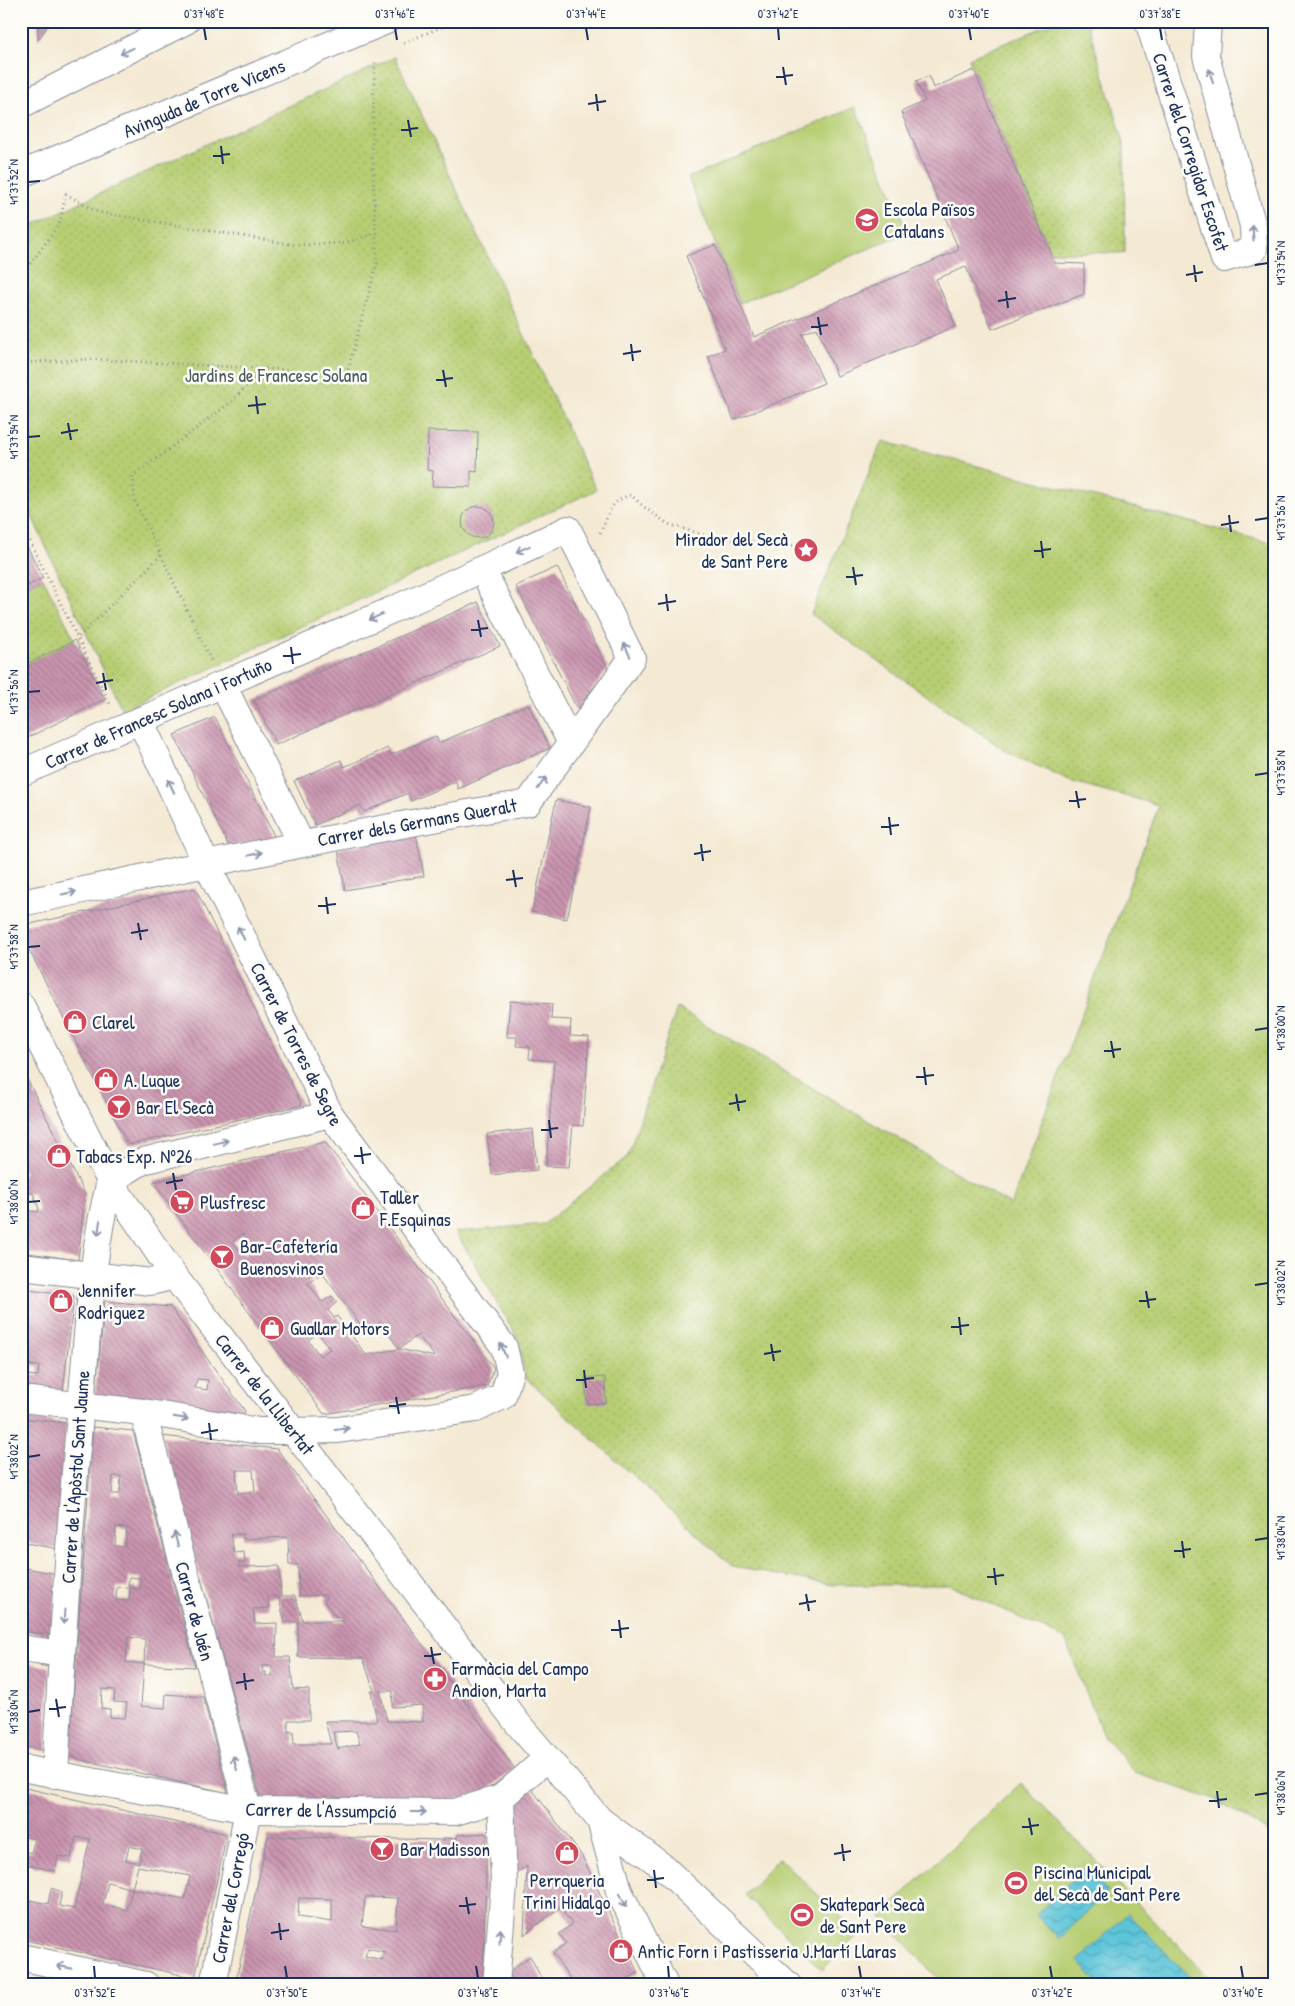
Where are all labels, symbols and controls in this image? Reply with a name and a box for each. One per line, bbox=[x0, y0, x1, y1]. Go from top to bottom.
text: 0°37'48"E bbox=[184, 5, 225, 22]
text: 0°37'46"E bbox=[375, 5, 416, 22]
text: 0°37'44"E bbox=[566, 5, 606, 22]
text: 0°37'42"E bbox=[758, 5, 799, 22]
text: 0°37'40"E bbox=[949, 5, 990, 22]
text: 0°37'38"E bbox=[1140, 5, 1181, 22]
one-way arrow bbox=[120, 47, 135, 56]
street label: Carrer del Corregidor Escofet bbox=[1147, 49, 1236, 255]
street label: Avinguda de Torre Vicens bbox=[119, 52, 289, 144]
one-way arrow bbox=[1206, 68, 1216, 84]
text: 41°37'52"N bbox=[5, 159, 22, 205]
place label: Escola Països Catalans bbox=[884, 196, 975, 244]
school or university icon: Escola Països Catalans bbox=[854, 207, 880, 233]
one-way arrow bbox=[1249, 225, 1258, 241]
text: 41°37'54"N bbox=[1272, 241, 1289, 285]
park label: Jardins de Francesc Solana bbox=[185, 362, 368, 388]
text: 41°37'54"N bbox=[5, 415, 22, 459]
text: 41°37'56"N bbox=[1272, 496, 1289, 540]
place label: Mirador del Secà de Sant Pere bbox=[675, 526, 789, 574]
place icon: Mirador del Secà de Sant Pere bbox=[793, 537, 819, 563]
one-way arrow bbox=[516, 545, 531, 555]
one-way arrow bbox=[369, 612, 384, 622]
one-way arrow bbox=[622, 643, 632, 658]
street label: Carrer de Francesc Solana i Fortuño bbox=[40, 651, 276, 775]
text: 41°37'56"N bbox=[5, 670, 22, 714]
text: 41°37'58"N bbox=[1272, 750, 1289, 796]
one-way arrow bbox=[537, 776, 547, 790]
one-way arrow bbox=[166, 779, 176, 794]
street label: Carrer dels Germans Queralt bbox=[315, 792, 519, 852]
one-way arrow bbox=[246, 849, 262, 858]
one-way arrow bbox=[61, 888, 77, 897]
text: 41°37'58"N bbox=[5, 924, 22, 970]
one-way arrow bbox=[236, 926, 245, 941]
street label: Carrer de Torres de Segre bbox=[244, 958, 350, 1131]
text: 41°38'00"N bbox=[1272, 1006, 1289, 1050]
shop icon: Clarel bbox=[62, 1009, 88, 1035]
place label: Clarel bbox=[92, 1009, 136, 1035]
shop icon: A. Luque bbox=[93, 1067, 119, 1093]
place label: A. Luque bbox=[124, 1067, 181, 1093]
bar icon: Bar El Secà bbox=[106, 1094, 132, 1120]
place label: Bar El Secà bbox=[136, 1094, 214, 1120]
one-way arrow bbox=[212, 1136, 228, 1146]
shop icon: Tabacs Exp. Nº26 bbox=[46, 1143, 72, 1169]
place label: Tabacs Exp. Nº26 bbox=[76, 1143, 192, 1169]
text: 41°38'00"N bbox=[5, 1180, 22, 1224]
place label: Taller F.Esquinas bbox=[379, 1184, 451, 1232]
supermarket icon: Plusfresc bbox=[169, 1189, 195, 1215]
place label: Plusfresc bbox=[200, 1189, 266, 1215]
shop icon: Taller F.Esquinas bbox=[350, 1195, 376, 1221]
one-way arrow bbox=[94, 1220, 104, 1236]
place label: Bar-Cafetería Buenosvinos bbox=[240, 1233, 338, 1281]
bar icon: Bar-Cafetería Buenosvinos bbox=[209, 1244, 235, 1270]
text: 41°38'02"N bbox=[1272, 1260, 1289, 1306]
place label: Jennifer Rodriguez bbox=[78, 1277, 145, 1325]
shop icon: Jennifer Rodriguez bbox=[48, 1288, 74, 1314]
shop icon: Guallar Motors bbox=[259, 1315, 285, 1341]
place label: Guallar Motors bbox=[290, 1315, 389, 1341]
street label: Carrer de la Llibertat bbox=[209, 1328, 321, 1461]
one-way arrow bbox=[498, 1343, 508, 1358]
street label: Carrer de l'Apòstol Sant Jaume bbox=[55, 1369, 95, 1584]
one-way arrow bbox=[173, 1414, 189, 1424]
one-way arrow bbox=[334, 1424, 350, 1434]
text: 41°38'02"N bbox=[5, 1434, 22, 1480]
text: 41°38'04"N bbox=[1272, 1516, 1289, 1560]
one-way arrow bbox=[171, 1531, 180, 1547]
street label: Carrer de Jaén bbox=[169, 1559, 221, 1663]
one-way arrow bbox=[60, 1608, 69, 1624]
place label: Farmàcia del Campo Andion, Marta bbox=[451, 1655, 589, 1703]
pharmacy icon: Farmàcia del Campo Andion, Marta bbox=[422, 1666, 448, 1692]
text: 41°38'04"N bbox=[5, 1690, 22, 1734]
one-way arrow bbox=[230, 1756, 240, 1772]
text: 41°38'06"N bbox=[1272, 1771, 1289, 1815]
street label: Carrer de l'Assumpció bbox=[245, 1796, 397, 1824]
one-way arrow bbox=[411, 1807, 427, 1817]
street label: Carrer del Corregó bbox=[205, 1830, 255, 1966]
bar icon: Bar Madisson bbox=[369, 1836, 395, 1862]
place label: Bar Madisson bbox=[400, 1836, 490, 1862]
shop icon: Perrqueria Trini Hidalgo bbox=[554, 1840, 580, 1866]
place label: Piscina Municipal del Secà de Sant Pere bbox=[1034, 1859, 1181, 1907]
place label: Perrqueria Trini Hidalgo bbox=[524, 1867, 611, 1915]
sports icon: Piscina Municipal del Secà de Sant Pere bbox=[1003, 1870, 1029, 1896]
place label: Skatepark Secà de Sant Pere bbox=[820, 1891, 925, 1939]
one-way arrow bbox=[619, 1892, 629, 1907]
sports icon: Skatepark Secà de Sant Pere bbox=[789, 1902, 815, 1928]
one-way arrow bbox=[495, 1928, 504, 1944]
shop icon: Antic Forn i Pastisseria J.Martí Llaras bbox=[608, 1938, 634, 1964]
place label: Antic Forn i Pastisseria J.Martí Llaras bbox=[638, 1938, 896, 1964]
one-way arrow bbox=[56, 1962, 72, 1971]
text: 0°37'52"E bbox=[74, 1984, 116, 2001]
text: 0°37'50"E bbox=[267, 1984, 308, 2001]
text: 0°37'48"E bbox=[458, 1984, 499, 2001]
text: 0°37'46"E bbox=[649, 1984, 690, 2001]
text: 0°37'44"E bbox=[841, 1984, 881, 2001]
text: 0°37'42"E bbox=[1032, 1984, 1073, 2001]
text: 0°37'40"E bbox=[1223, 1984, 1264, 2001]

